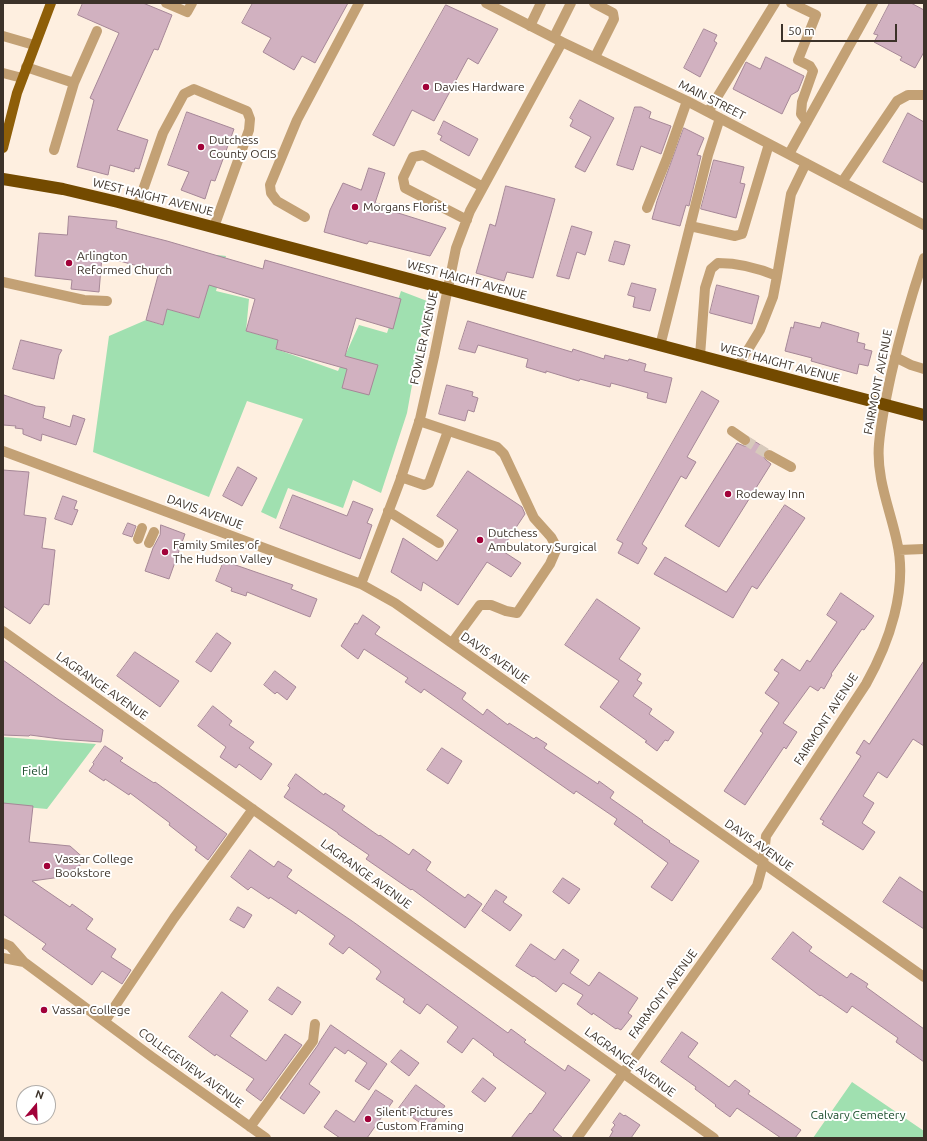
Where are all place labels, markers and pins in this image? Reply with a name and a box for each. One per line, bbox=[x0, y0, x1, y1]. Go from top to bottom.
place label: Davies Hardware bbox=[434, 80, 525, 94]
marker: Davies Hardware bbox=[421, 82, 431, 92]
place label: Dutchess County OCIS bbox=[209, 133, 276, 161]
marker: Dutchess County OCIS bbox=[196, 142, 206, 152]
place label: Morgans Florist bbox=[363, 200, 447, 214]
marker: Morgans Florist bbox=[350, 202, 360, 212]
place label: Arlington Reformed Church bbox=[77, 249, 172, 277]
marker: Arlington Reformed Church bbox=[64, 258, 74, 268]
place label: Rodeway Inn bbox=[736, 487, 805, 501]
marker: Rodeway Inn bbox=[723, 489, 733, 499]
place label: Dutchess Ambulatory Surgical bbox=[488, 526, 597, 554]
marker: Dutchess Ambulatory Surgical bbox=[475, 535, 485, 545]
place label: Family Smiles of The Hudson Valley bbox=[173, 538, 272, 566]
marker: Family Smiles of The Hudson Valley bbox=[160, 547, 170, 557]
place label: Vassar College Bookstore bbox=[55, 852, 133, 880]
marker: Vassar College Bookstore bbox=[42, 861, 52, 871]
place label: Vassar College bbox=[52, 1003, 130, 1017]
marker: Vassar College bbox=[39, 1005, 49, 1015]
place label: Silent Pictures Custom Framing bbox=[376, 1105, 464, 1133]
marker: Silent Pictures Custom Framing bbox=[363, 1114, 373, 1124]

